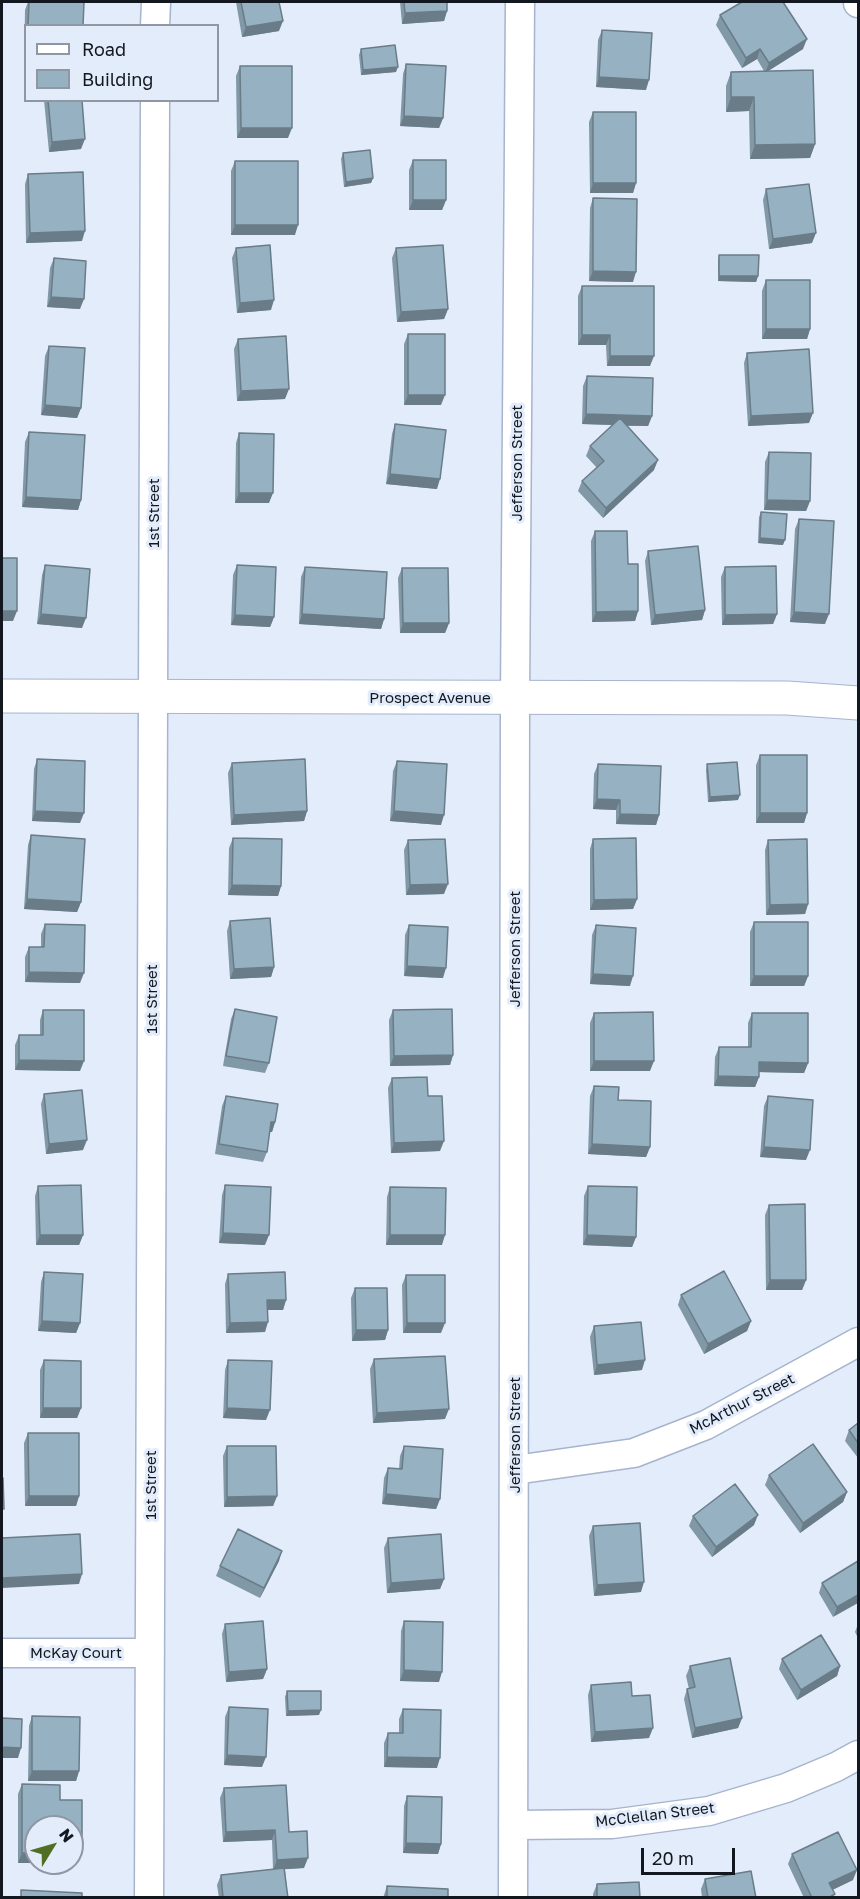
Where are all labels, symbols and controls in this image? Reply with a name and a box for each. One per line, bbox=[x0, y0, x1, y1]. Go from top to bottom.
legend bbox=[24, 24, 219, 102]
text: Road bbox=[82, 38, 126, 60]
text: Building bbox=[82, 68, 153, 90]
street label: Jefferson Street bbox=[508, 405, 526, 521]
street label: 1st Street bbox=[145, 478, 163, 548]
street label: Prospect Avenue bbox=[369, 689, 491, 707]
street label: Jefferson Street bbox=[506, 891, 524, 1007]
street label: 1st Street bbox=[143, 964, 161, 1034]
street label: McArthur Street bbox=[686, 1370, 798, 1438]
street label: Jefferson Street bbox=[506, 1377, 524, 1493]
street label: 1st Street bbox=[142, 1450, 160, 1520]
street label: McKay Court bbox=[30, 1644, 122, 1662]
street label: McClellan Street bbox=[594, 1799, 716, 1831]
north arrow bbox=[24, 1815, 84, 1875]
text: N bbox=[55, 1824, 78, 1846]
scale bar bbox=[644, 1836, 738, 1874]
text: 20 m bbox=[652, 1847, 694, 1869]

